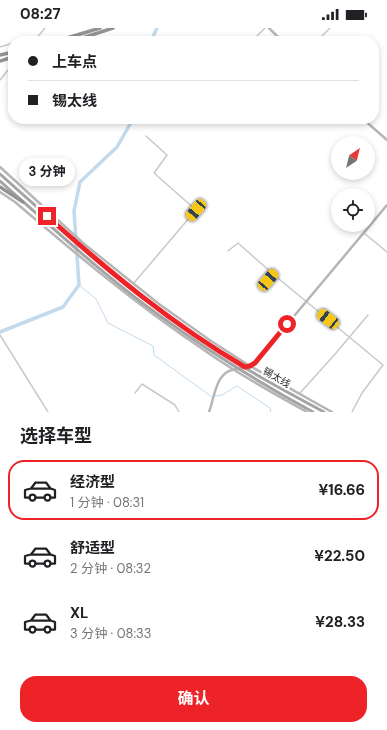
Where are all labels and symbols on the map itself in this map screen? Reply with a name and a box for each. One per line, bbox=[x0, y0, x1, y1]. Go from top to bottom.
north arrow bbox=[331, 136, 375, 180]
callout: 3 分钟 bbox=[19, 158, 75, 186]
car bbox=[184, 197, 208, 223]
route end bbox=[38, 207, 56, 225]
car bbox=[256, 267, 280, 293]
car bbox=[315, 307, 341, 331]
route start bbox=[278, 315, 296, 333]
street label: 锡太线 bbox=[261, 364, 293, 391]

